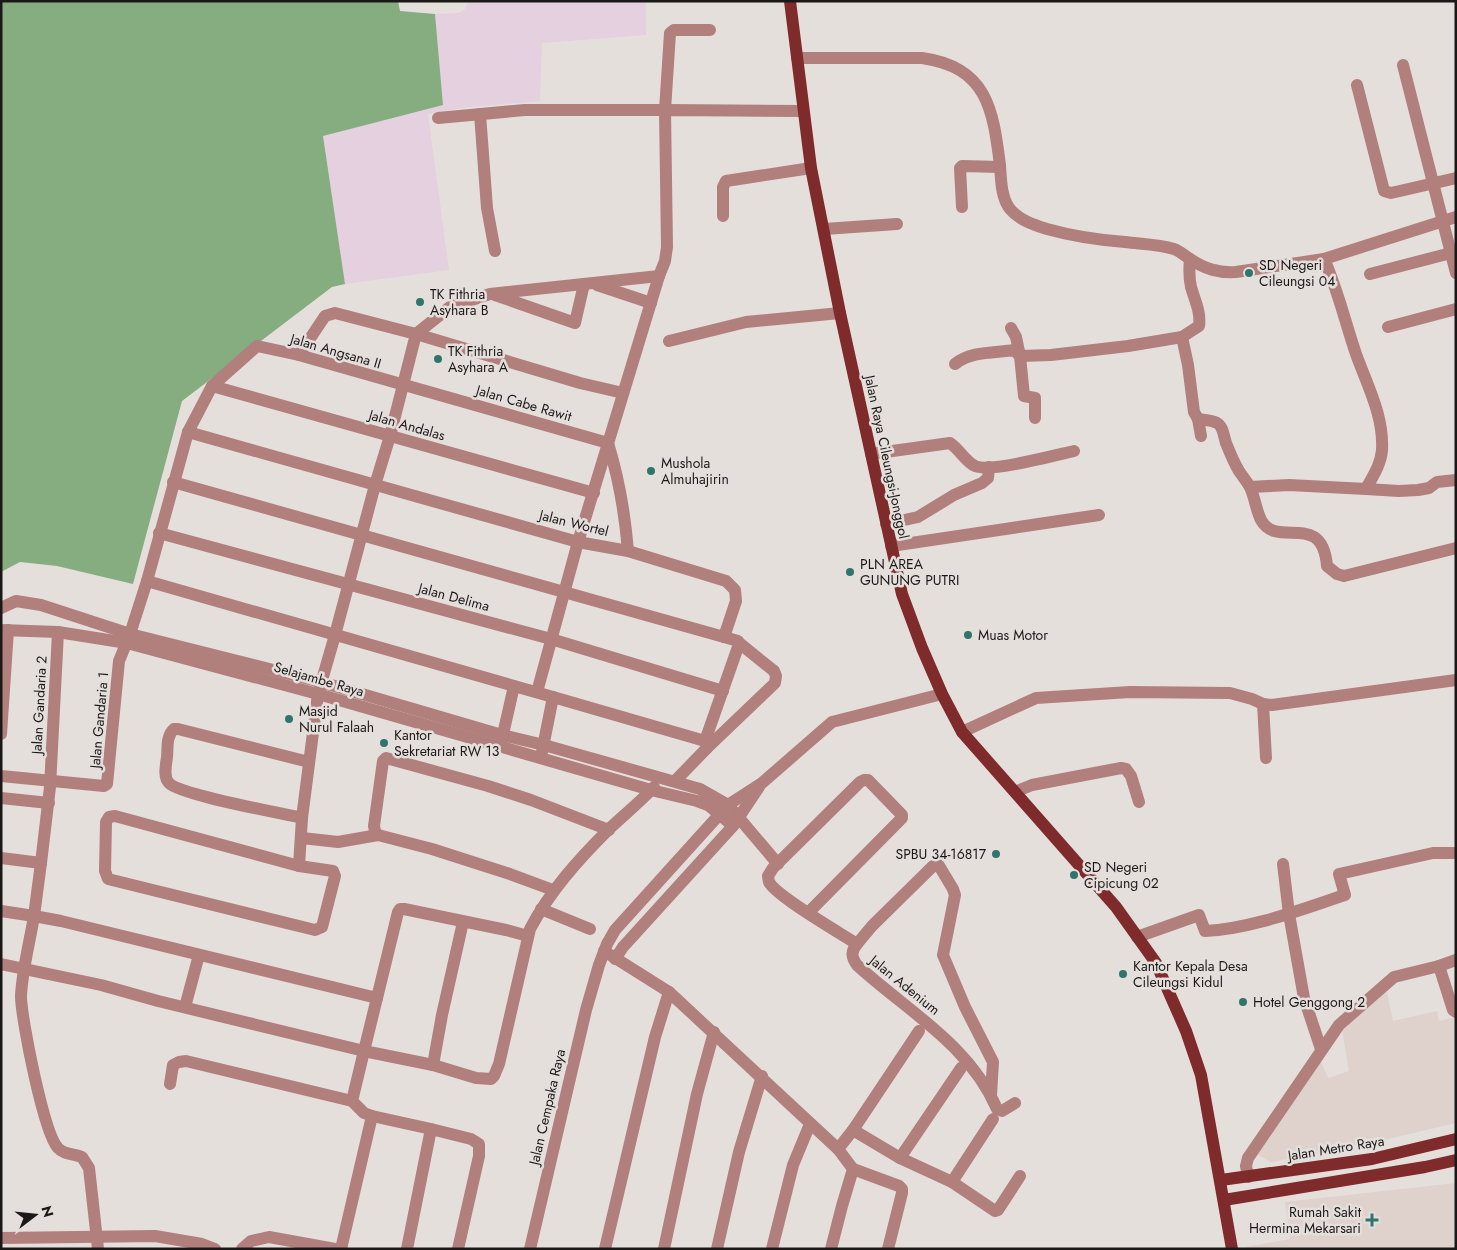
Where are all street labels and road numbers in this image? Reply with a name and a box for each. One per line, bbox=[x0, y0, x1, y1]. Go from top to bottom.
street label: Jalan Angsana II bbox=[286, 328, 384, 374]
street label: Jalan Raya Cileungsi-Jonggol bbox=[859, 371, 914, 541]
street label: Jalan Cabe Rawit bbox=[472, 379, 575, 426]
street label: Jalan Andalas bbox=[365, 404, 448, 446]
street label: Jalan Wortel bbox=[535, 504, 611, 541]
street label: Jalan Delima bbox=[414, 577, 492, 616]
street label: Jalan Gandaria 2 bbox=[26, 655, 52, 757]
street label: Selajambe Raya bbox=[272, 657, 366, 701]
street label: Jalan Gandaria 1 bbox=[85, 671, 113, 771]
street label: Jalan Adenium bbox=[864, 949, 944, 1020]
street label: Jalan Cempaka Raya bbox=[523, 1047, 570, 1169]
street label: Jalan Metro Raya bbox=[1284, 1131, 1386, 1166]

